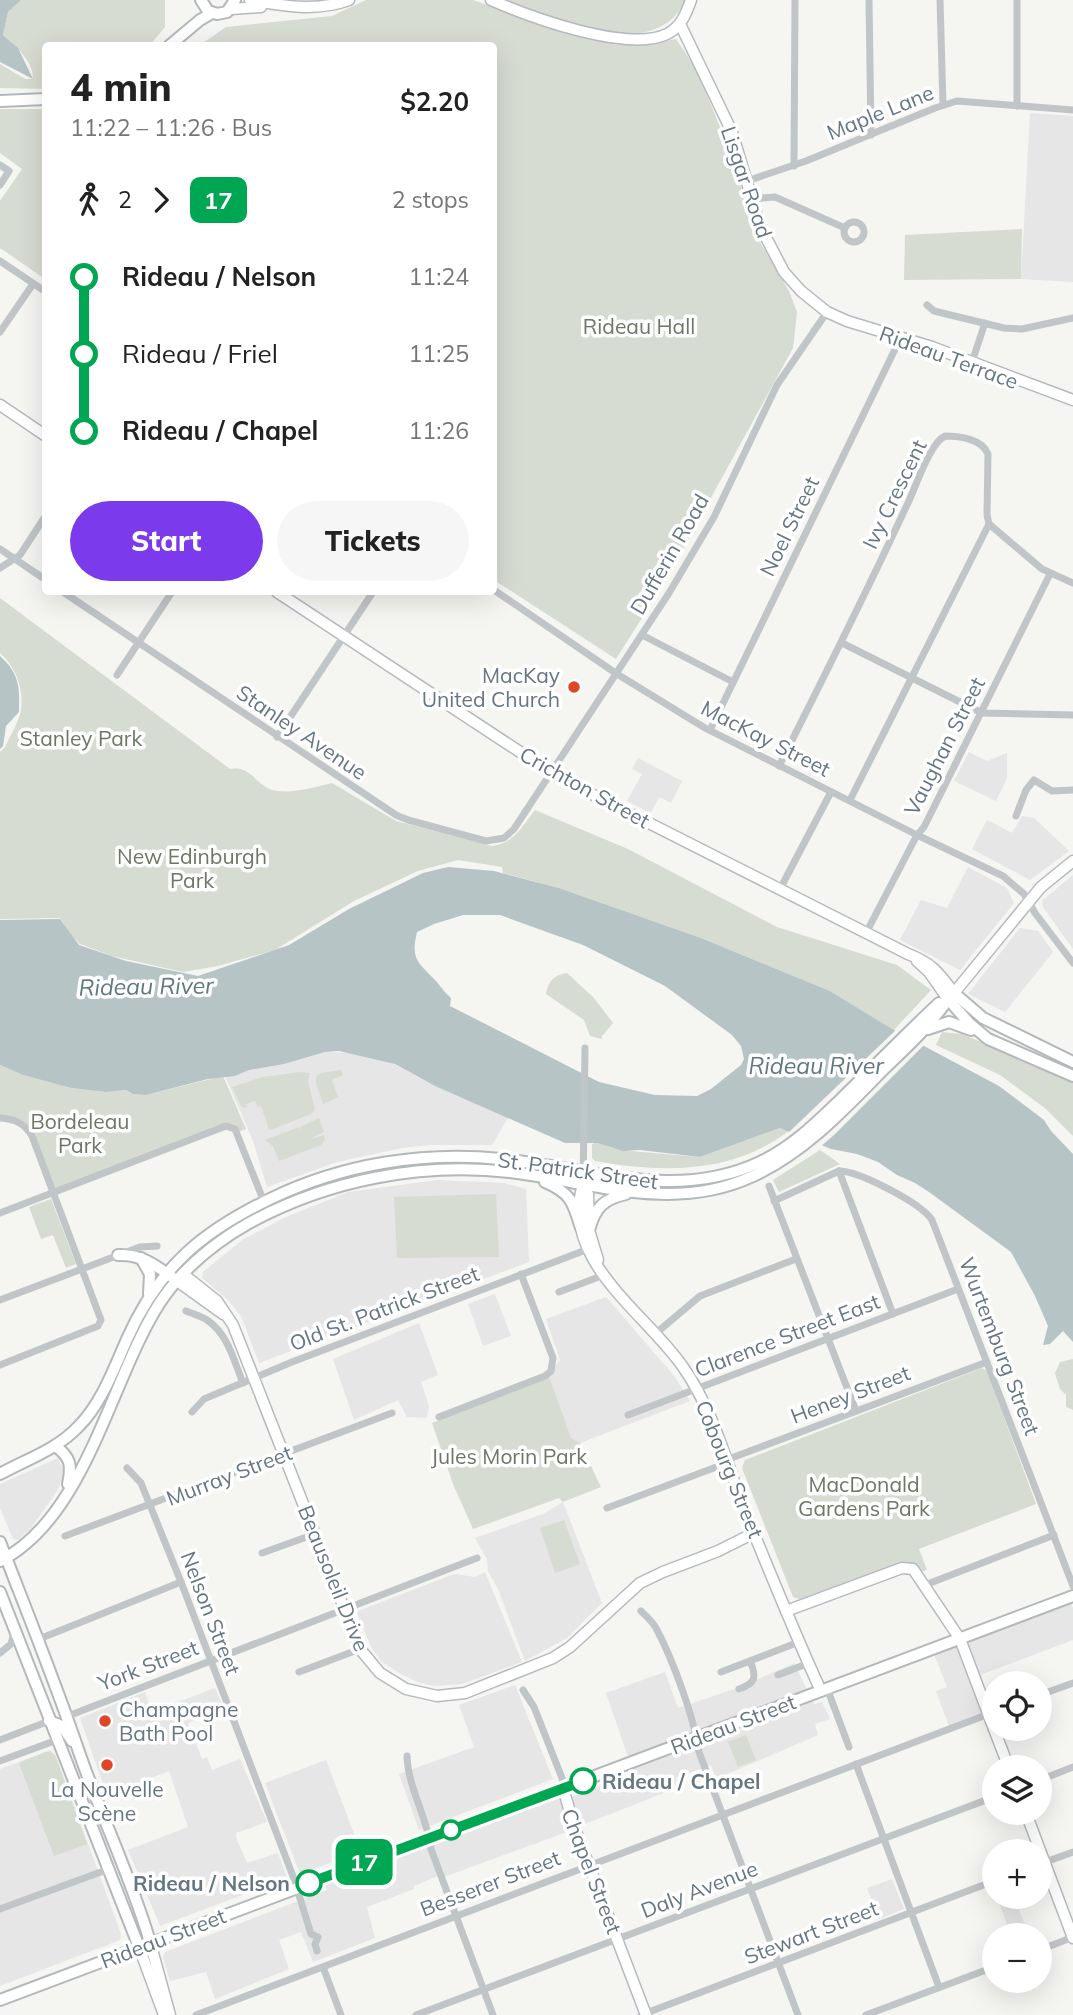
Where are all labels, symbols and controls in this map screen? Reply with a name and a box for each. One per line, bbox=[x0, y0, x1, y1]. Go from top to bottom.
text: 4 min bbox=[70, 63, 172, 111]
street label: Maple Lane bbox=[823, 79, 937, 145]
text: $2.20 bbox=[400, 85, 469, 118]
text: 11:22 – 11:26 · Bus bbox=[70, 113, 272, 142]
street label: Lisgar Road bbox=[716, 123, 778, 241]
icon: walk bbox=[70, 181, 108, 219]
icon: forward bbox=[142, 181, 180, 219]
text: 2 bbox=[118, 185, 132, 214]
text: 17 bbox=[204, 185, 233, 215]
text: 2 stops bbox=[392, 185, 469, 214]
text: Rideau / Nelson bbox=[122, 260, 316, 293]
text: 11:24 bbox=[409, 262, 469, 291]
park label: Rideau Hall bbox=[583, 313, 695, 339]
street label: Rideau Terrace bbox=[876, 320, 1022, 394]
text: Rideau / Friel bbox=[122, 337, 278, 370]
text: 11:25 bbox=[409, 339, 469, 368]
text: Rideau / Chapel bbox=[122, 414, 318, 447]
text: 11:26 bbox=[409, 416, 469, 445]
street label: Ivy Crescent bbox=[856, 435, 932, 553]
street label: Noel Street bbox=[754, 472, 824, 580]
street label: Dufferin Road bbox=[624, 489, 714, 619]
button: Start bbox=[70, 501, 263, 581]
button: Tickets bbox=[277, 501, 469, 581]
place label: MacKay United Church bbox=[422, 662, 560, 712]
street label: Vaughan Street bbox=[898, 673, 990, 819]
street label: Stanley Avenue bbox=[232, 679, 372, 785]
marker: MacKay United Church bbox=[566, 679, 582, 695]
street label: MacKay Street bbox=[697, 694, 835, 782]
park label: Stanley Park bbox=[20, 725, 142, 751]
street label: Crichton Street bbox=[515, 741, 655, 833]
park label: New Edinburgh Park bbox=[117, 843, 267, 893]
water label: Rideau River bbox=[78, 970, 215, 1002]
water label: Rideau River bbox=[748, 1051, 885, 1080]
park label: Bordeleau Park bbox=[31, 1108, 129, 1158]
street label: St. Patrick Street bbox=[496, 1146, 660, 1194]
street label: Wurtemburg Street bbox=[954, 1254, 1046, 1438]
street label: Old St. Patrick Street bbox=[286, 1260, 482, 1356]
street label: Clarence Street East bbox=[691, 1288, 883, 1382]
street label: Heney Street bbox=[787, 1359, 913, 1429]
street label: Cobourg Street bbox=[691, 1396, 769, 1542]
street label: Murray Street bbox=[162, 1439, 296, 1511]
park label: Jules Morin Park bbox=[431, 1443, 587, 1469]
park label: MacDonald Gardens Park bbox=[798, 1471, 930, 1521]
street label: Beausoleil Drive bbox=[293, 1501, 375, 1655]
street label: Nelson Street bbox=[175, 1547, 247, 1679]
street label: York Street bbox=[93, 1634, 202, 1696]
map controls bbox=[982, 1671, 1052, 1993]
button: locate bbox=[982, 1671, 1052, 1741]
street label: Rideau Street bbox=[667, 1688, 799, 1760]
place label: Champagne Bath Pool bbox=[119, 1696, 238, 1746]
marker: Champagne Bath Pool bbox=[97, 1713, 113, 1729]
button: layers bbox=[982, 1755, 1052, 1825]
marker: La Nouvelle Scène bbox=[99, 1757, 115, 1773]
marker: Rideau / Chapel bbox=[570, 1768, 596, 1794]
place label: Rideau / Chapel bbox=[602, 1768, 761, 1794]
place label: La Nouvelle Scène bbox=[50, 1776, 164, 1826]
street label: Chapel Street bbox=[556, 1805, 628, 1937]
unlabelled marker bbox=[441, 1820, 461, 1840]
line badge: 17 bbox=[332, 1839, 396, 1885]
button: + bbox=[982, 1839, 1052, 1909]
street label: Besserer Street bbox=[416, 1844, 564, 1922]
text: 17 bbox=[350, 1847, 378, 1877]
street label: Daly Avenue bbox=[637, 1855, 761, 1923]
place label: Rideau / Nelson bbox=[133, 1870, 290, 1896]
marker: Rideau / Nelson bbox=[296, 1870, 322, 1896]
street label: Stewart Street bbox=[740, 1895, 882, 1969]
street label: Rideau Street bbox=[97, 1902, 229, 1974]
button: − bbox=[982, 1923, 1052, 1993]

